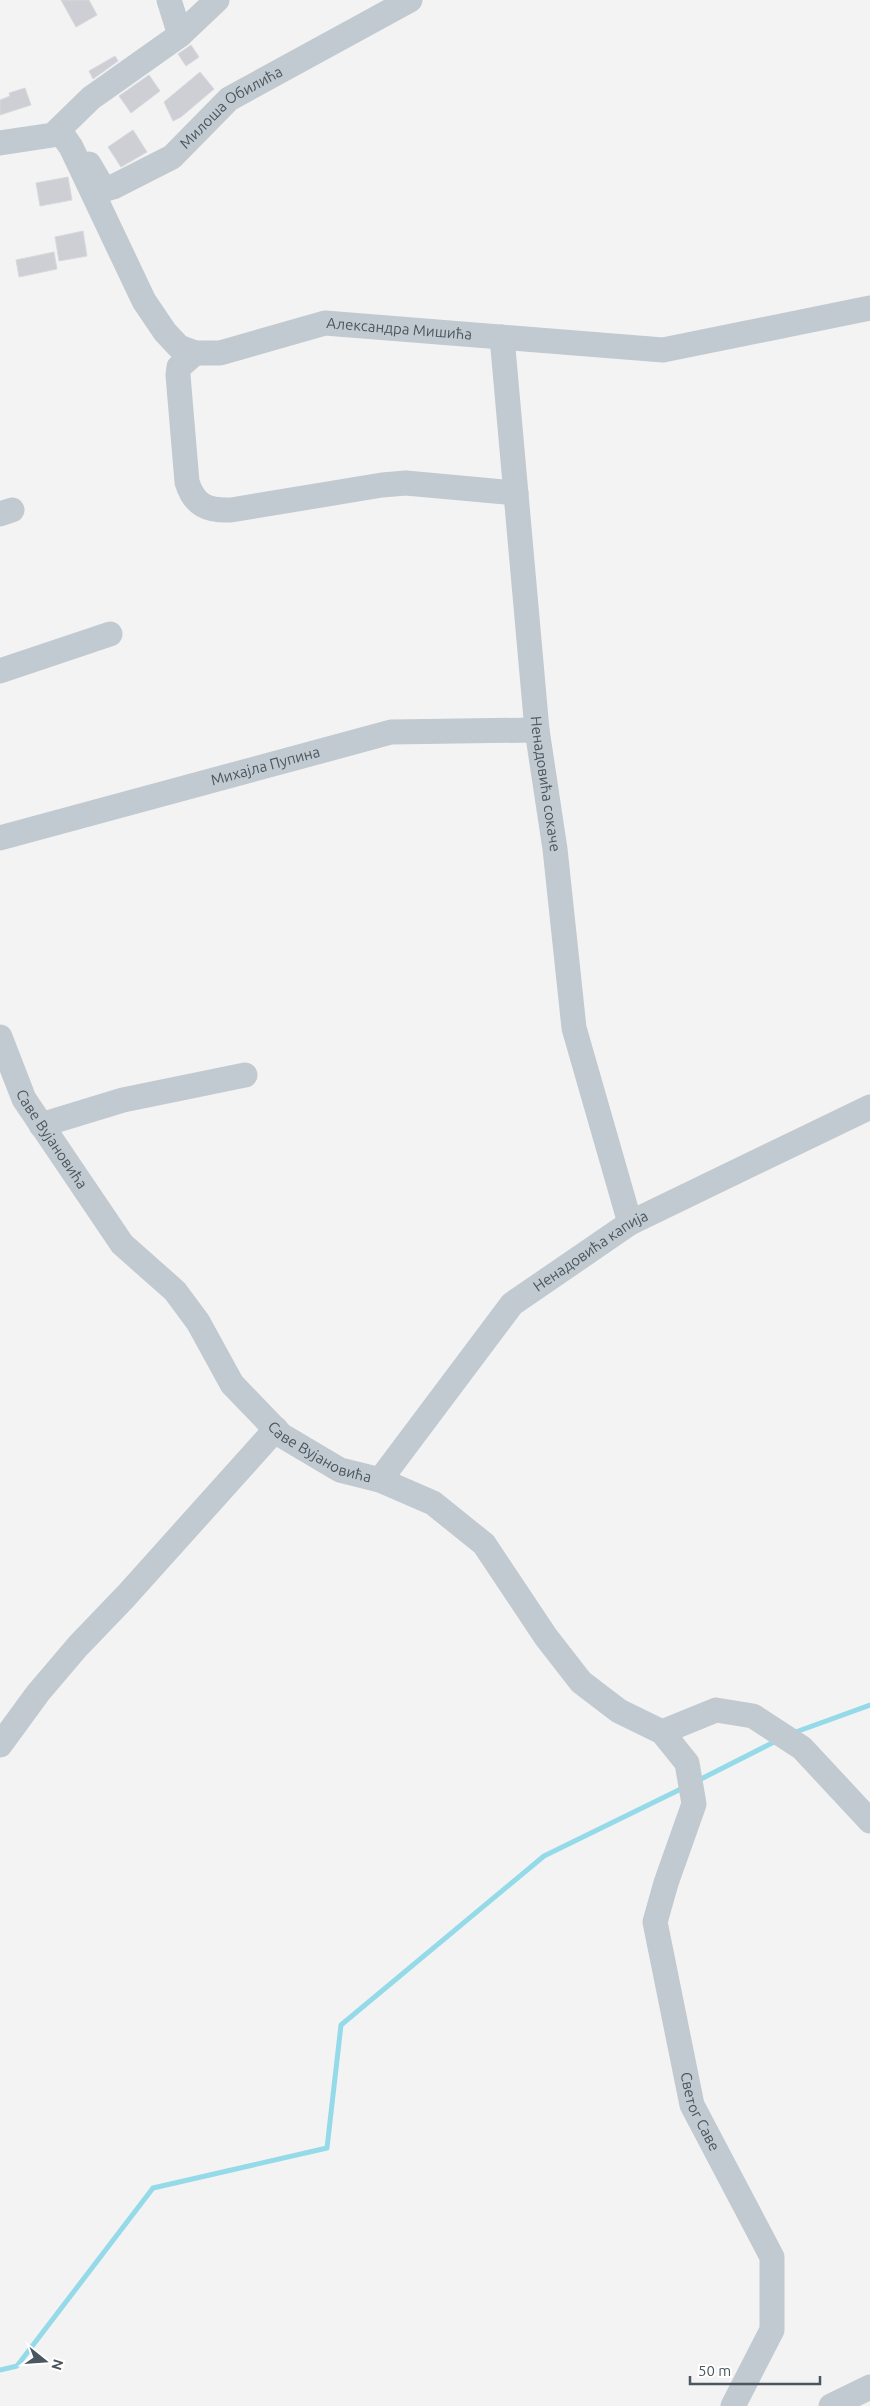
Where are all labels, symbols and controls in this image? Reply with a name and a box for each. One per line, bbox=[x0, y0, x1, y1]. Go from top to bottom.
street label: Милоша Обилића bbox=[176, 62, 285, 152]
street label: Александра Мишића bbox=[326, 314, 473, 343]
street label: Ненадовића сокаче bbox=[528, 715, 564, 853]
street label: Михајла Пупина bbox=[209, 743, 322, 788]
street label: Саве Вујановића bbox=[13, 1087, 91, 1192]
street label: Ненадовића капија bbox=[530, 1207, 651, 1295]
street label: Саве Вујановића bbox=[265, 1418, 373, 1486]
street label: Светог Саве bbox=[678, 2070, 724, 2154]
north arrow bbox=[20, 2336, 70, 2386]
scale bar bbox=[690, 2354, 820, 2386]
text: N bbox=[48, 2357, 67, 2372]
text: 50 m bbox=[698, 2362, 731, 2379]

